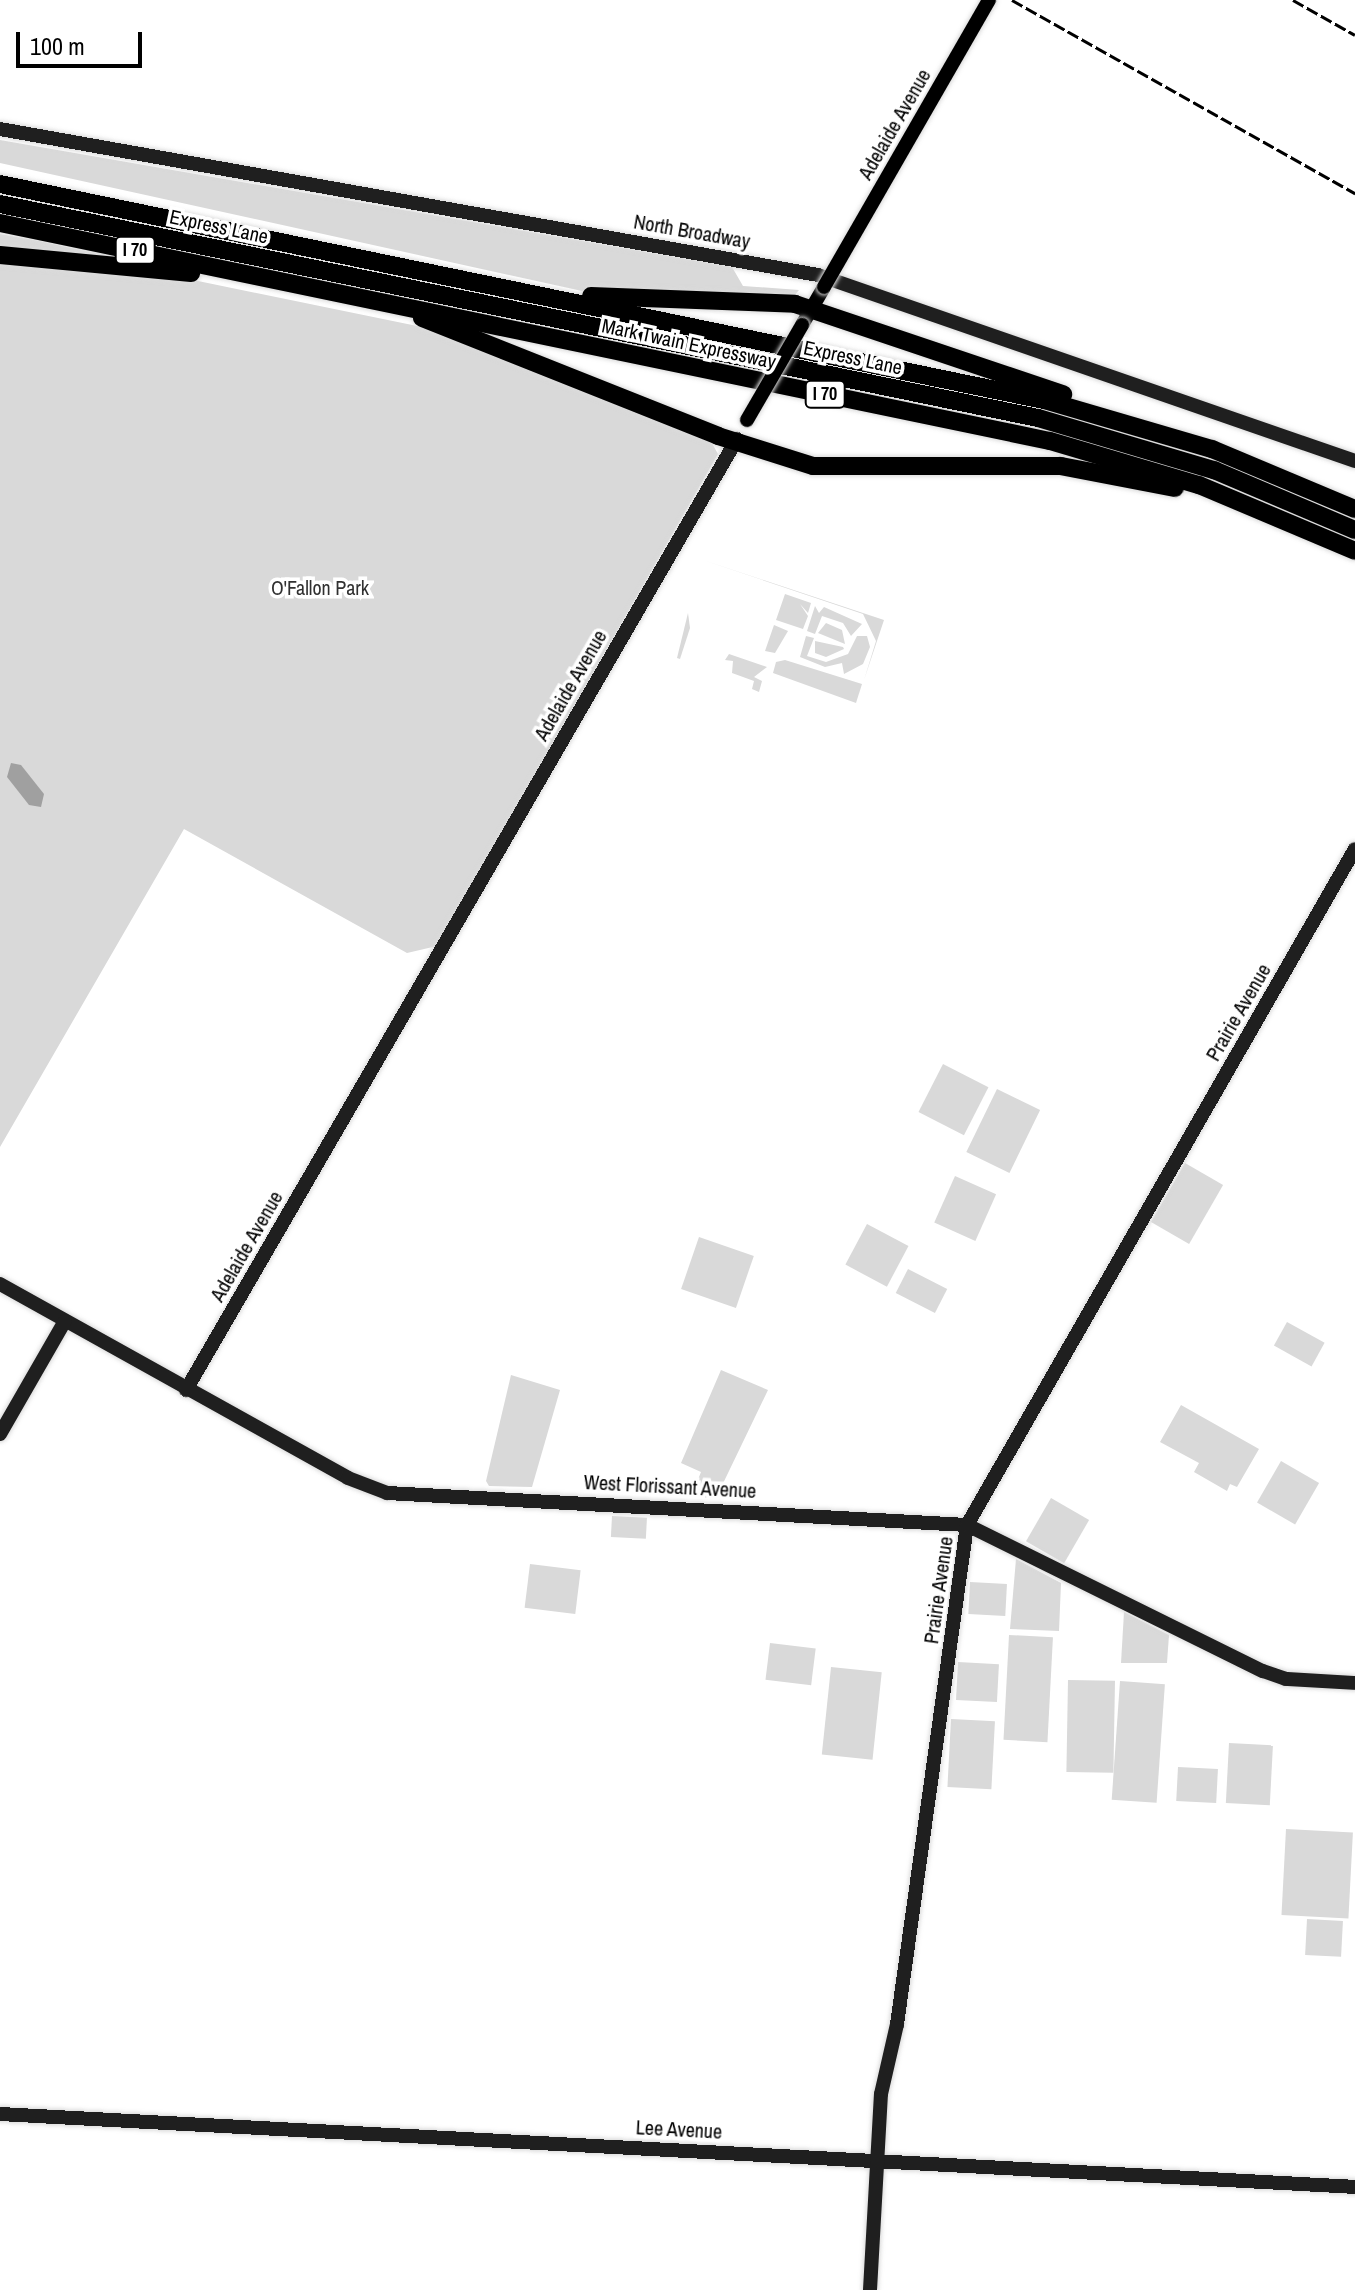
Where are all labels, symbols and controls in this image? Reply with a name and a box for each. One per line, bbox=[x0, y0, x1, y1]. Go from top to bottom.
scale bar bbox=[20, 16, 146, 66]
text: 100 m bbox=[30, 30, 85, 62]
street label: Adelaide Avenue bbox=[852, 64, 936, 184]
street label: Express Lane bbox=[167, 204, 271, 248]
street label: North Broadway bbox=[632, 209, 752, 253]
road number: I 70 bbox=[113, 236, 157, 264]
street label: Mark Twain Expressway bbox=[600, 313, 778, 373]
street label: Express Lane bbox=[801, 335, 905, 379]
road number: I 70 bbox=[803, 380, 847, 408]
park label: O'Fallon Park bbox=[271, 575, 369, 599]
street label: Adelaide Avenue bbox=[528, 625, 612, 745]
street label: Prairie Avenue bbox=[1200, 959, 1276, 1065]
street label: Adelaide Avenue bbox=[204, 1186, 288, 1306]
street label: West Florissant Avenue bbox=[583, 1469, 757, 1503]
street label: Prairie Avenue bbox=[919, 1534, 957, 1646]
street label: Lee Avenue bbox=[635, 2115, 723, 2143]

